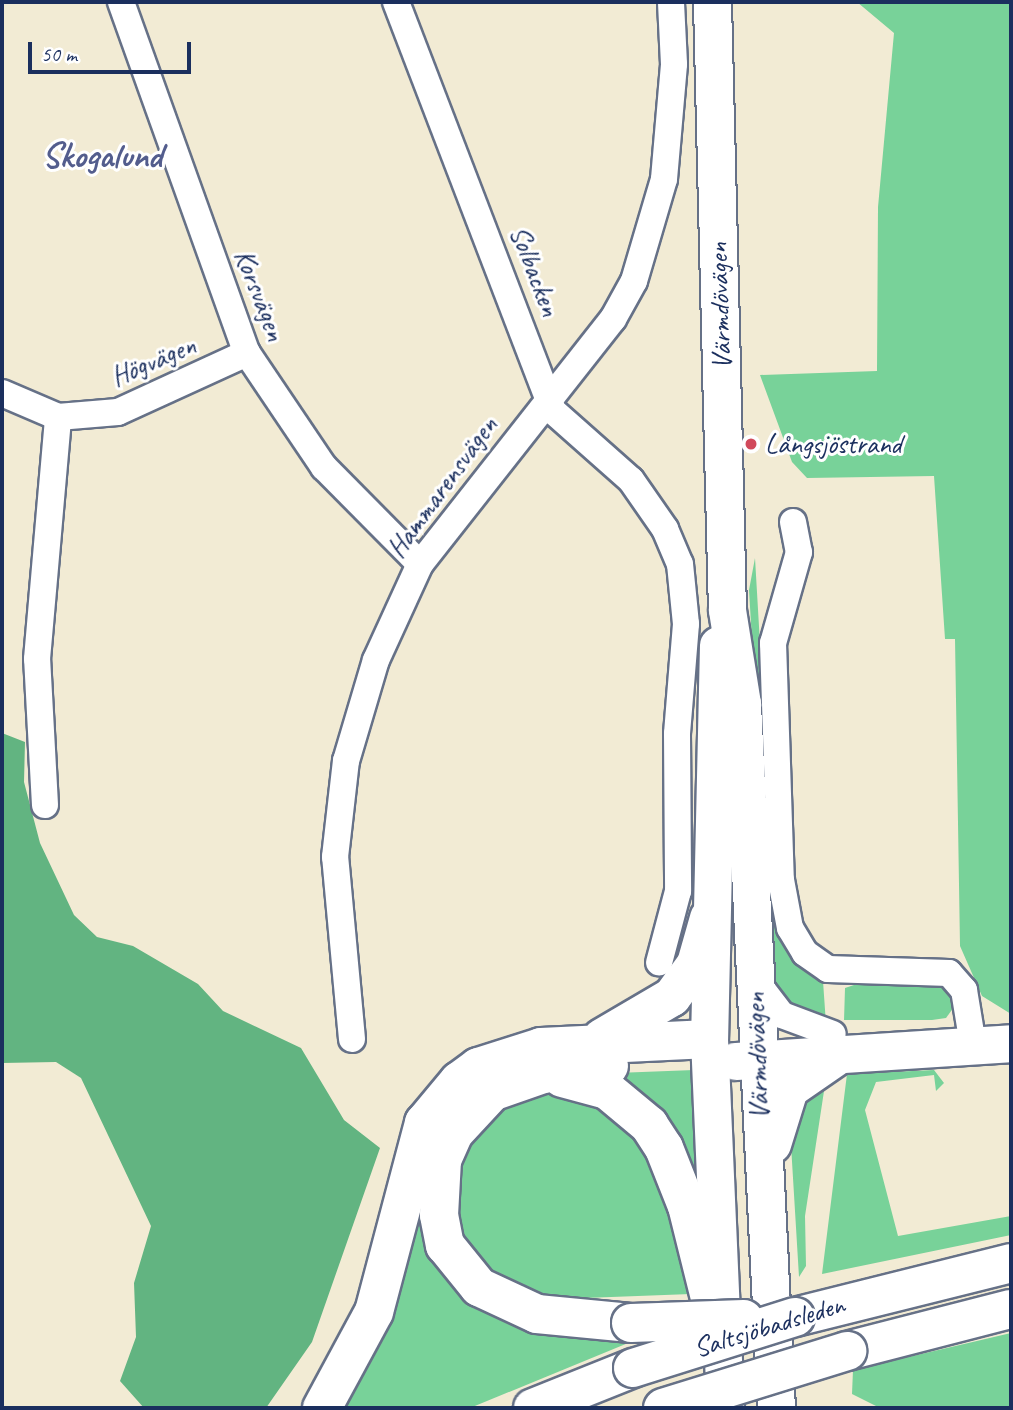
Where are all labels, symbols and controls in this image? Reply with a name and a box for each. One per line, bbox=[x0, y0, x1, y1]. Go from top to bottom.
scale bar bbox=[32, 28, 194, 72]
text: 50 m bbox=[41, 41, 77, 67]
district label: Skogalund bbox=[42, 135, 162, 177]
street label: Solbacken bbox=[503, 221, 567, 321]
street label: Värmdövägen bbox=[701, 242, 739, 370]
street label: Korsvägen bbox=[227, 245, 293, 345]
street label: Högvägen bbox=[106, 328, 200, 394]
street label: Hammarensvägen bbox=[379, 410, 505, 564]
place label: Långsjöstrand bbox=[765, 427, 902, 461]
marker: Långsjöstrand bbox=[743, 436, 759, 452]
street label: Värmdövägen bbox=[738, 992, 776, 1120]
street label: Saltsjöbadsleden bbox=[690, 1287, 848, 1365]

